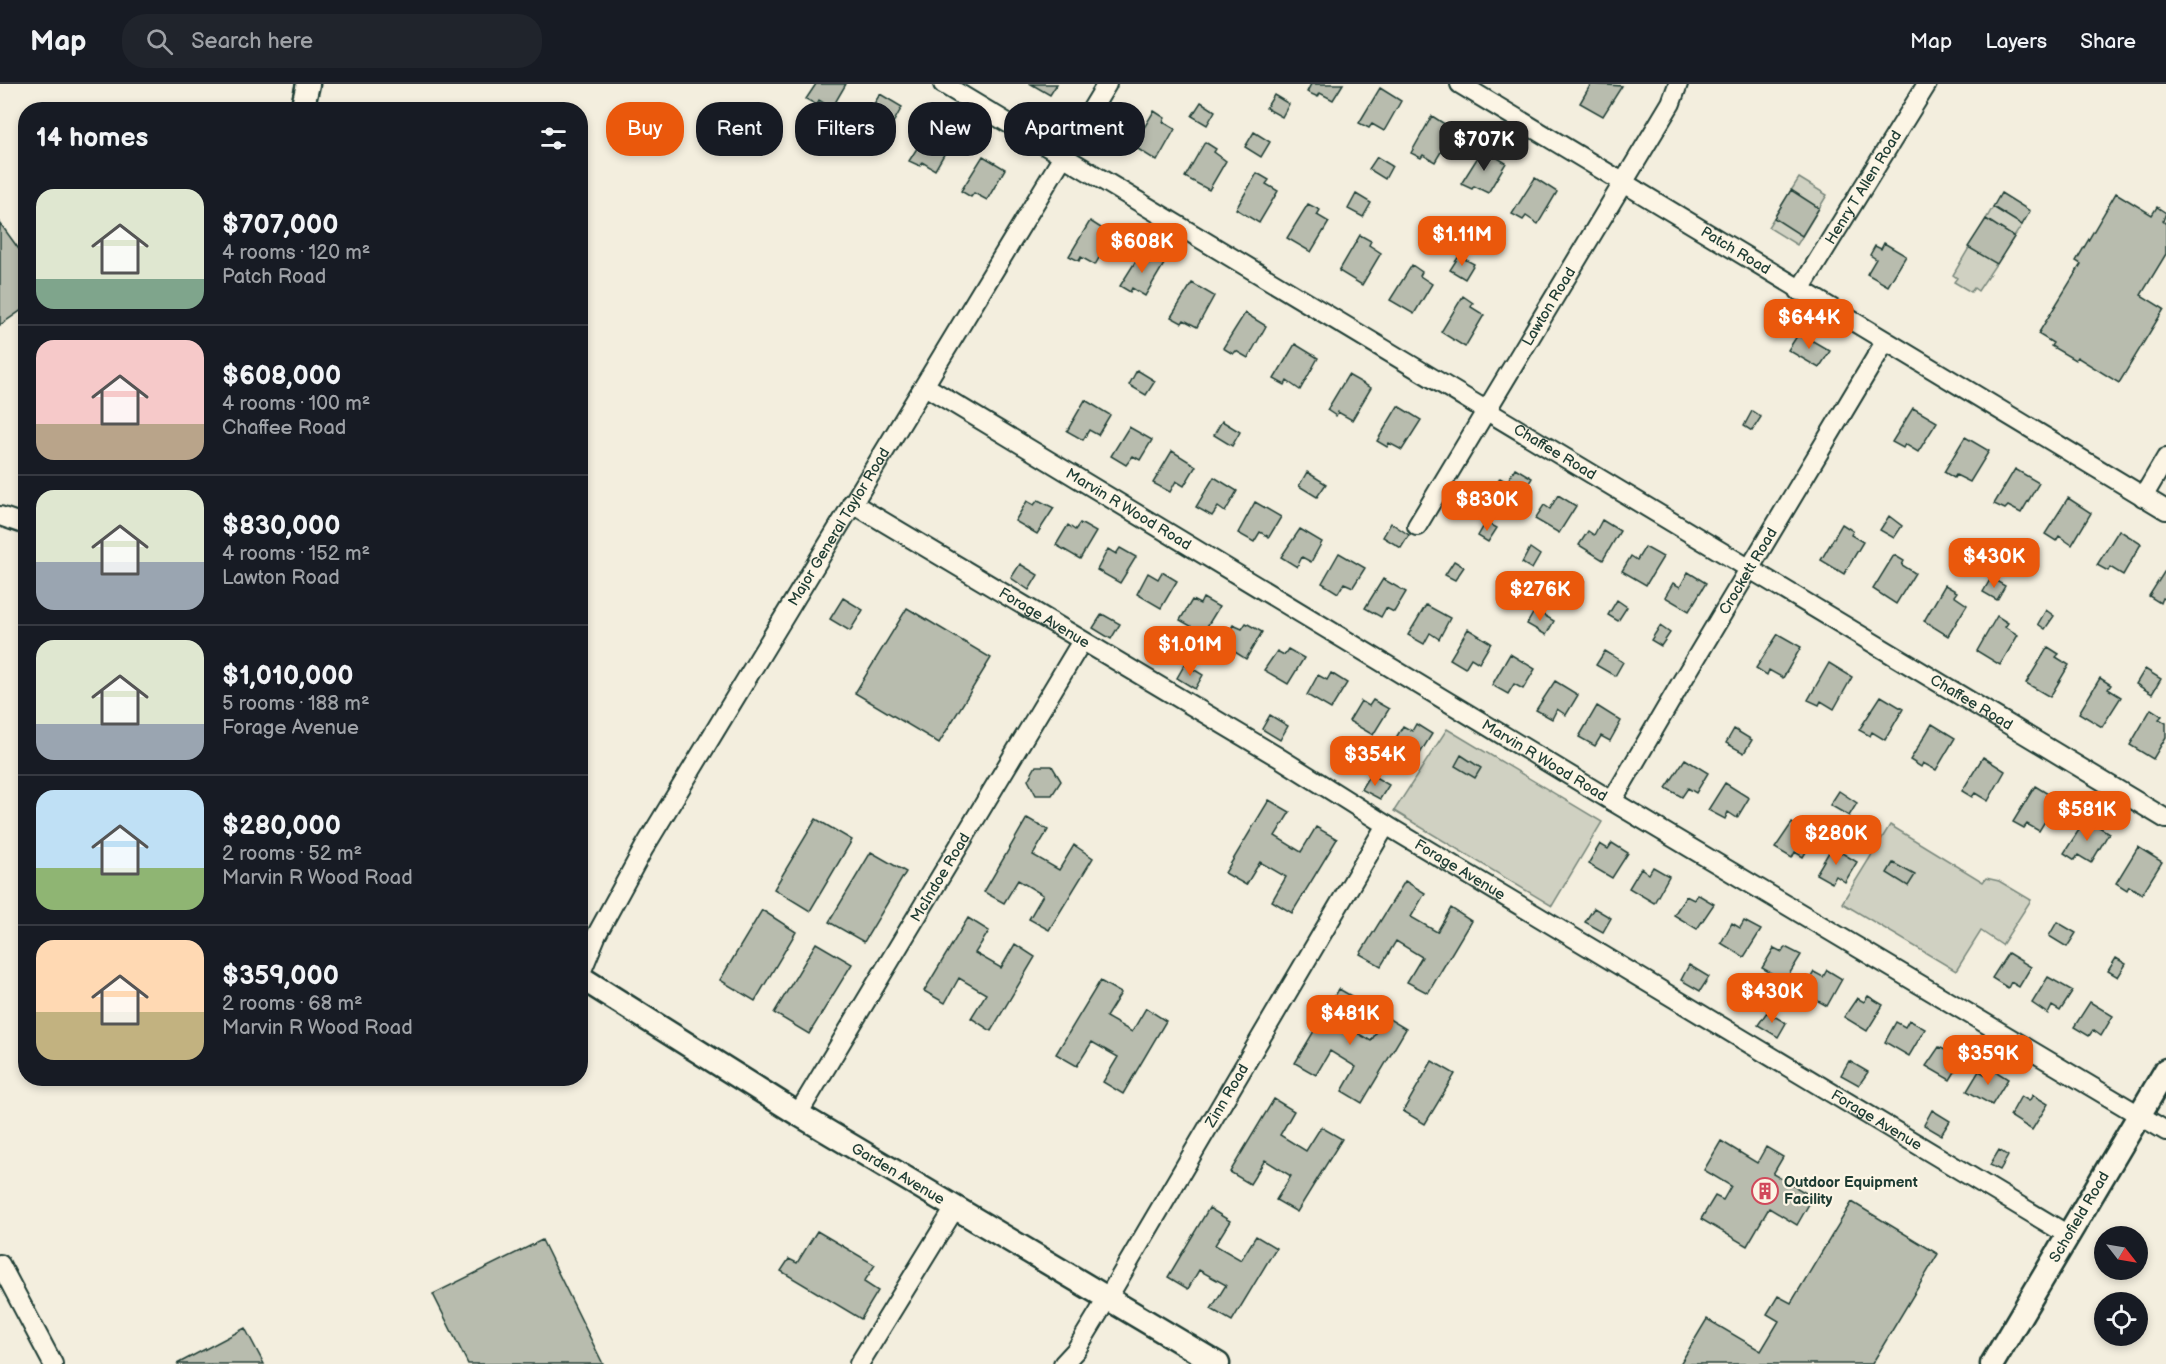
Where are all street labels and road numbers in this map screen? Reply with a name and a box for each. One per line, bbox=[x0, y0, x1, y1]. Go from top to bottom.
street label: Henry T Allen Road bbox=[1821, 127, 1906, 248]
street label: Patch Road bbox=[1697, 222, 1774, 279]
street label: Lawton Road bbox=[1518, 264, 1580, 349]
street label: Chaffee Road bbox=[1510, 420, 1600, 484]
street label: Major General Taylor Road bbox=[784, 444, 894, 609]
street label: Marvin R Wood Road bbox=[1063, 464, 1195, 554]
street label: Crockett Road bbox=[1715, 524, 1781, 618]
street label: Forage Avenue bbox=[995, 583, 1093, 652]
street label: Chaffee Road bbox=[1927, 670, 2016, 734]
street label: Marvin R Wood Road bbox=[1479, 715, 1611, 805]
street label: McIndoe Road bbox=[906, 829, 974, 925]
street label: Forage Avenue bbox=[1411, 835, 1509, 904]
street label: Zinn Road bbox=[1200, 1060, 1253, 1131]
street label: Forage Avenue bbox=[1828, 1085, 1926, 1155]
street label: Garden Avenue bbox=[848, 1139, 948, 1209]
street label: Schofield Road bbox=[2045, 1168, 2113, 1266]

